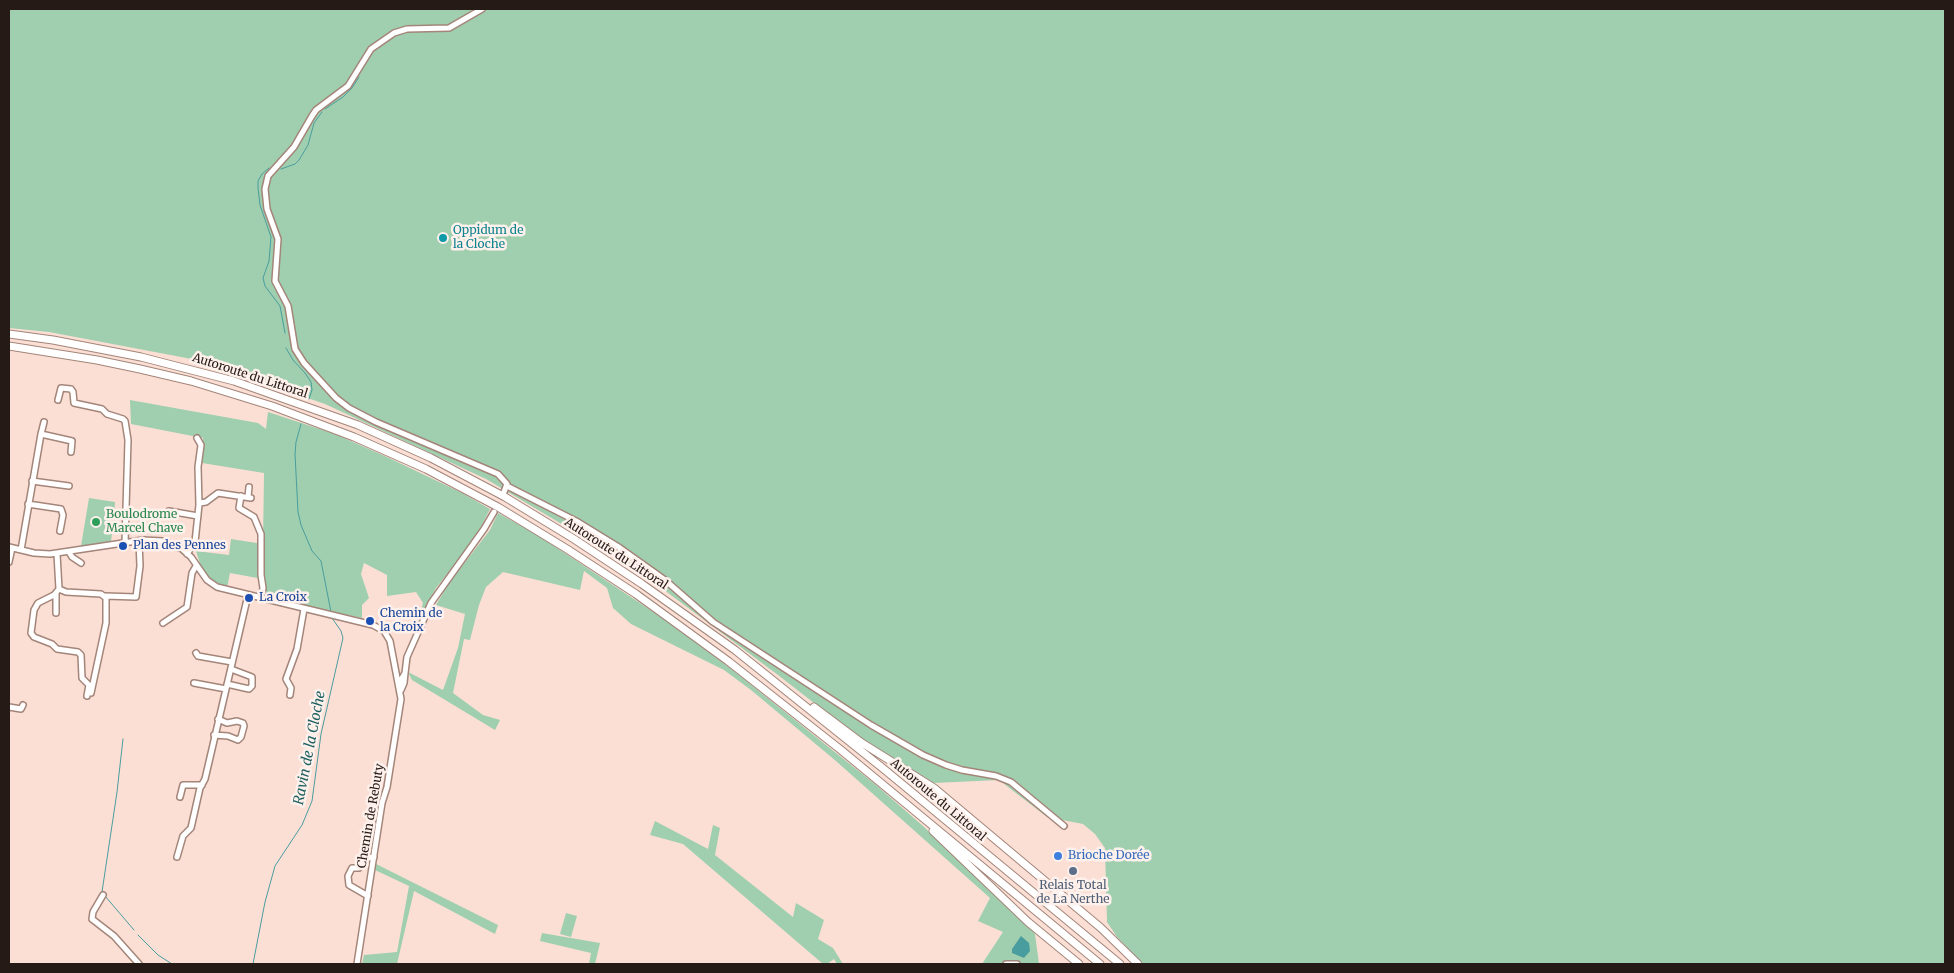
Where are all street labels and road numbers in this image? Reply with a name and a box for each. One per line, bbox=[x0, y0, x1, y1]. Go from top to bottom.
street label: Autoroute du Littoral bbox=[191, 351, 309, 401]
street label: Autoroute du Littoral bbox=[562, 515, 670, 593]
street label: Autoroute du Littoral bbox=[887, 756, 989, 844]
street label: Chemin de Rebuty bbox=[355, 763, 387, 869]

